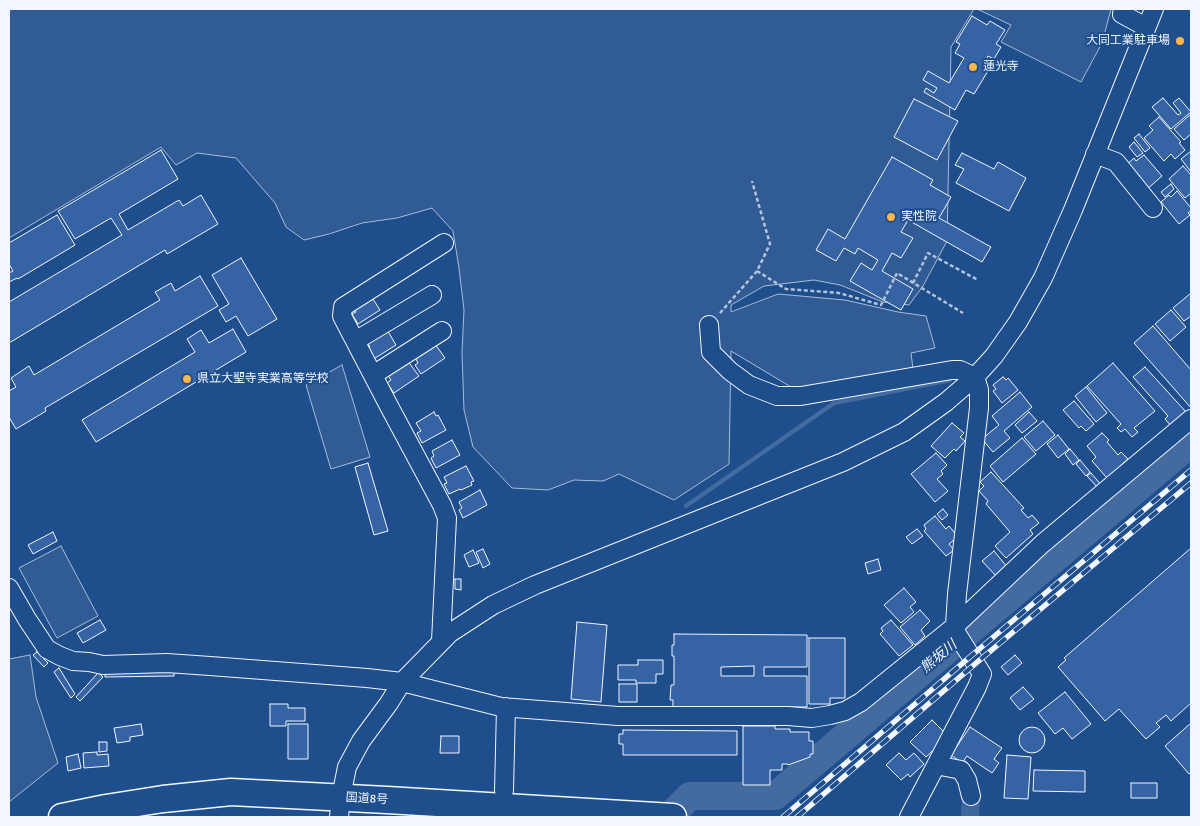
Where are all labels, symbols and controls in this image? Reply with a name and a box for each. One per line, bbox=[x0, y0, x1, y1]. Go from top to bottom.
place label: 大同工業駐車場 bbox=[1086, 34, 1170, 48]
marker: 大同工業駐車場 bbox=[1174, 35, 1186, 47]
place label: 蓮光寺 bbox=[983, 60, 1019, 74]
marker: 蓮光寺 bbox=[967, 61, 979, 73]
place label: 実性院 bbox=[901, 210, 937, 224]
marker: 実性院 bbox=[885, 211, 897, 223]
place label: 県立大聖寺実業高等学校 bbox=[197, 372, 329, 386]
marker: 県立大聖寺実業高等学校 bbox=[181, 373, 193, 385]
water label: 熊坂川 bbox=[918, 637, 960, 677]
street label: 国道8号 bbox=[345, 791, 389, 807]

